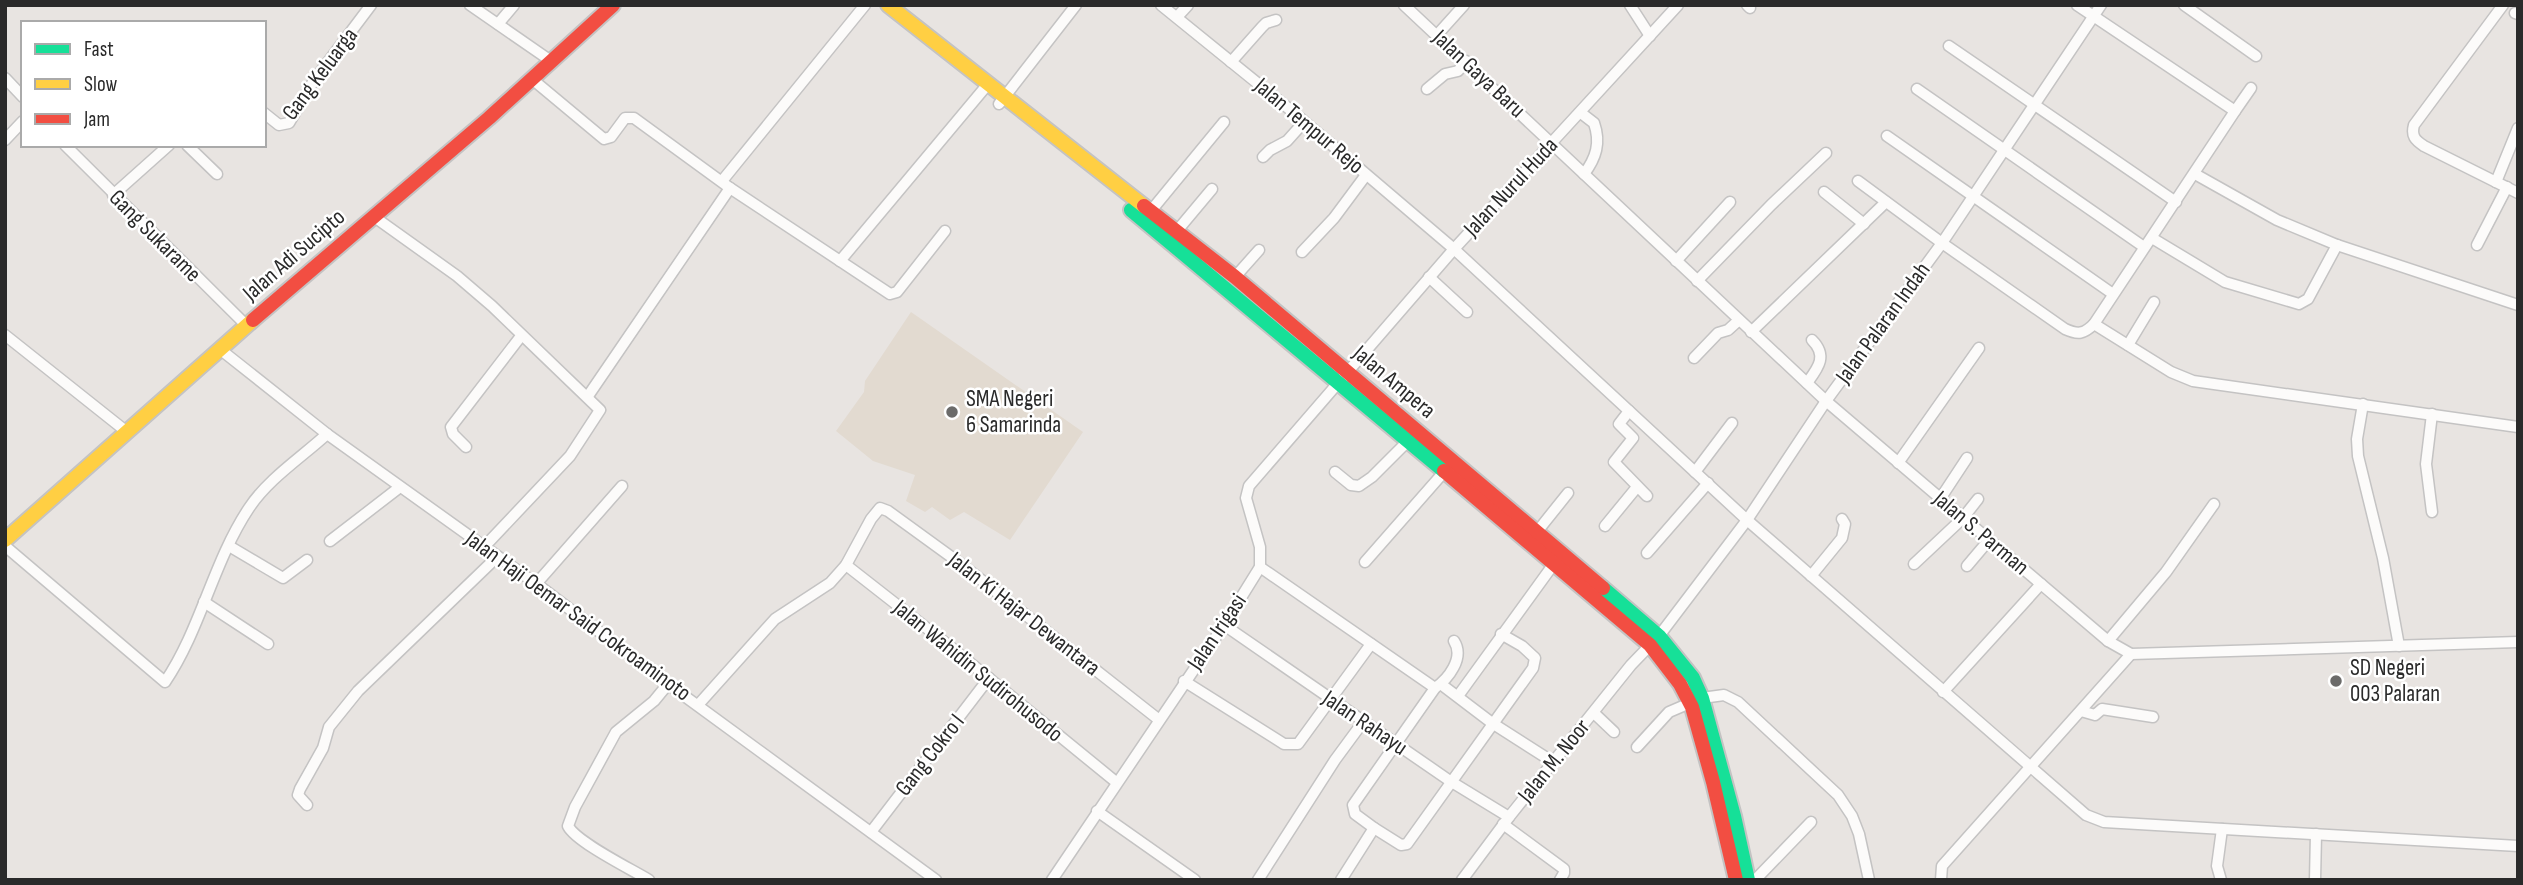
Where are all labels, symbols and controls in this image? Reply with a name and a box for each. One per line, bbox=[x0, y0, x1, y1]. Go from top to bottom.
legend bbox=[21, 21, 266, 147]
street label: Gang Keluarga bbox=[276, 22, 364, 126]
street label: Jalan Gaya Baru bbox=[1426, 23, 1531, 124]
text: Fast bbox=[84, 37, 114, 62]
street label: Jalan Tempur Rejo bbox=[1248, 71, 1370, 180]
text: Slow bbox=[84, 72, 118, 97]
text: Jam bbox=[83, 107, 110, 132]
street label: Jalan Nurul Huda bbox=[1457, 132, 1564, 243]
street label: Gang Sukarame bbox=[103, 184, 207, 288]
street label: Jalan Adi Sucipto bbox=[236, 203, 351, 308]
street label: Jalan Palaran Indah bbox=[1829, 257, 1936, 390]
street label: Jalan Ampera bbox=[1346, 339, 1441, 425]
place label: SMA Negeri 6 Samarinda bbox=[966, 385, 1061, 439]
marker: SMA Negeri 6 Samarinda bbox=[944, 404, 960, 420]
street label: Jalan S. Parman bbox=[1927, 484, 2035, 581]
street label: Jalan Haji Oemar Said Cokroaminoto bbox=[459, 524, 696, 707]
street label: Jalan Ki Hajar Dewantara bbox=[942, 545, 1106, 682]
street label: Jalan Irigasi bbox=[1181, 589, 1253, 676]
street label: Jalan Wahidin Sudirohusodo bbox=[887, 593, 1069, 748]
place label: SD Negeri 003 Palaran bbox=[2350, 654, 2440, 708]
marker: SD Negeri 003 Palaran bbox=[2328, 673, 2344, 689]
street label: Jalan Rahayu bbox=[1316, 684, 1413, 762]
street label: Gang Cokro I bbox=[889, 708, 971, 802]
street label: Jalan M. Noor bbox=[1511, 713, 1596, 809]

